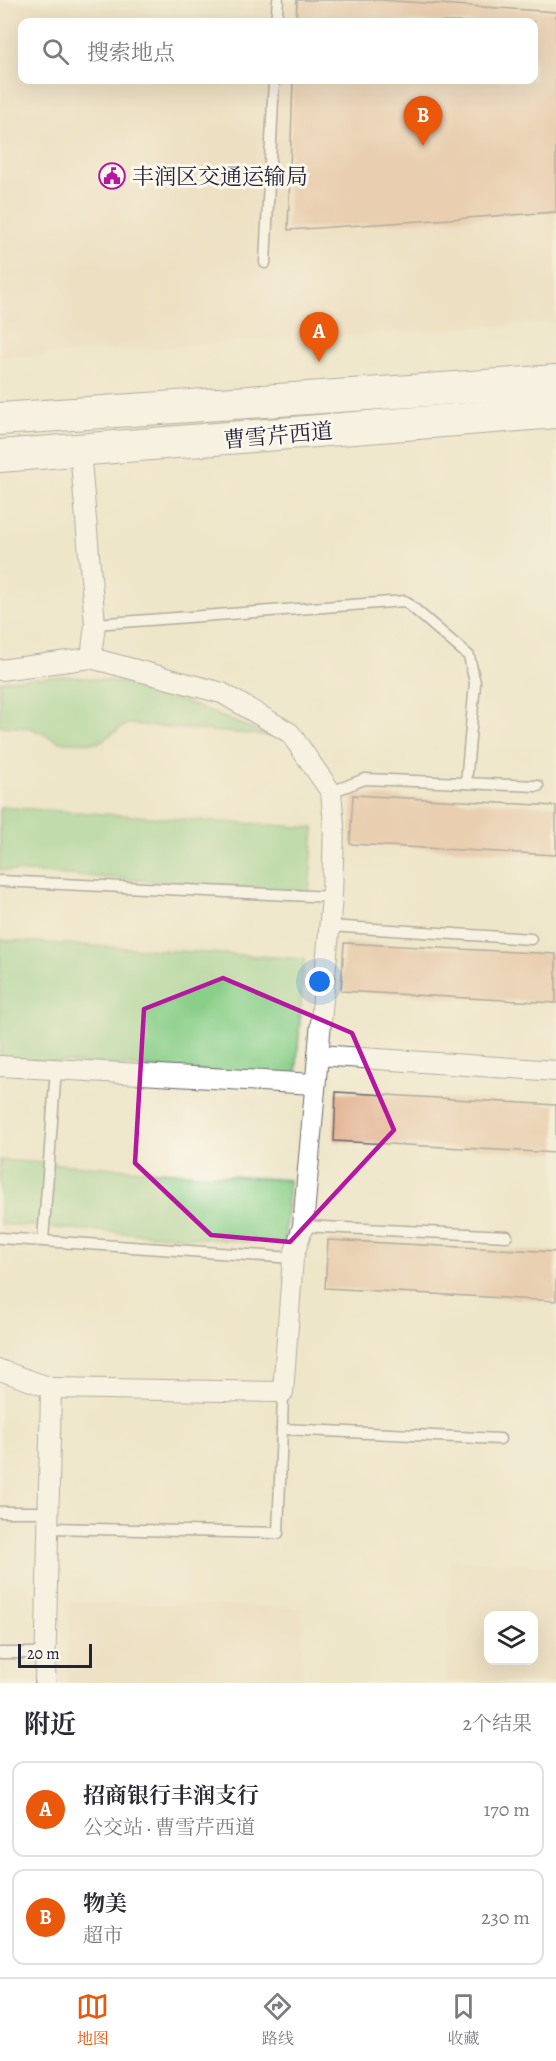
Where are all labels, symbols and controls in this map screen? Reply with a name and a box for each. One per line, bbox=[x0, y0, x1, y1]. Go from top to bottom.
search box bbox=[18, 18, 538, 84]
icon: search bbox=[39, 35, 72, 68]
text: 搜索地点 bbox=[87, 38, 175, 68]
pin: B bbox=[404, 96, 442, 146]
public building icon: 丰润区交通运输局 bbox=[97, 161, 127, 191]
place label: 丰润区交通运输局 bbox=[132, 162, 308, 192]
pin: A bbox=[300, 312, 338, 362]
street label: 曹雪芹西道 bbox=[222, 416, 334, 456]
your location bbox=[305, 967, 334, 996]
map controls bbox=[484, 1611, 538, 1665]
button: layers bbox=[484, 1611, 538, 1665]
scale bar bbox=[18, 1641, 92, 1668]
text: 20 m bbox=[27, 1643, 60, 1665]
text: 附近 bbox=[24, 1707, 76, 1742]
text: 2个结果 bbox=[463, 1710, 532, 1737]
text: 招商银行丰润支行 bbox=[83, 1781, 259, 1811]
text: A bbox=[39, 1796, 52, 1823]
text: 170 m bbox=[484, 1796, 530, 1823]
text: 公交站 · 曹雪芹西道 bbox=[83, 1814, 255, 1841]
text: 物美 bbox=[83, 1889, 127, 1919]
text: B bbox=[39, 1904, 52, 1931]
text: 230 m bbox=[481, 1904, 530, 1931]
text: 超市 bbox=[83, 1922, 123, 1949]
tab: 地图 bbox=[76, 1990, 109, 2050]
tab: 路线 bbox=[261, 1990, 294, 2050]
tab: 收藏 bbox=[447, 1990, 480, 2050]

